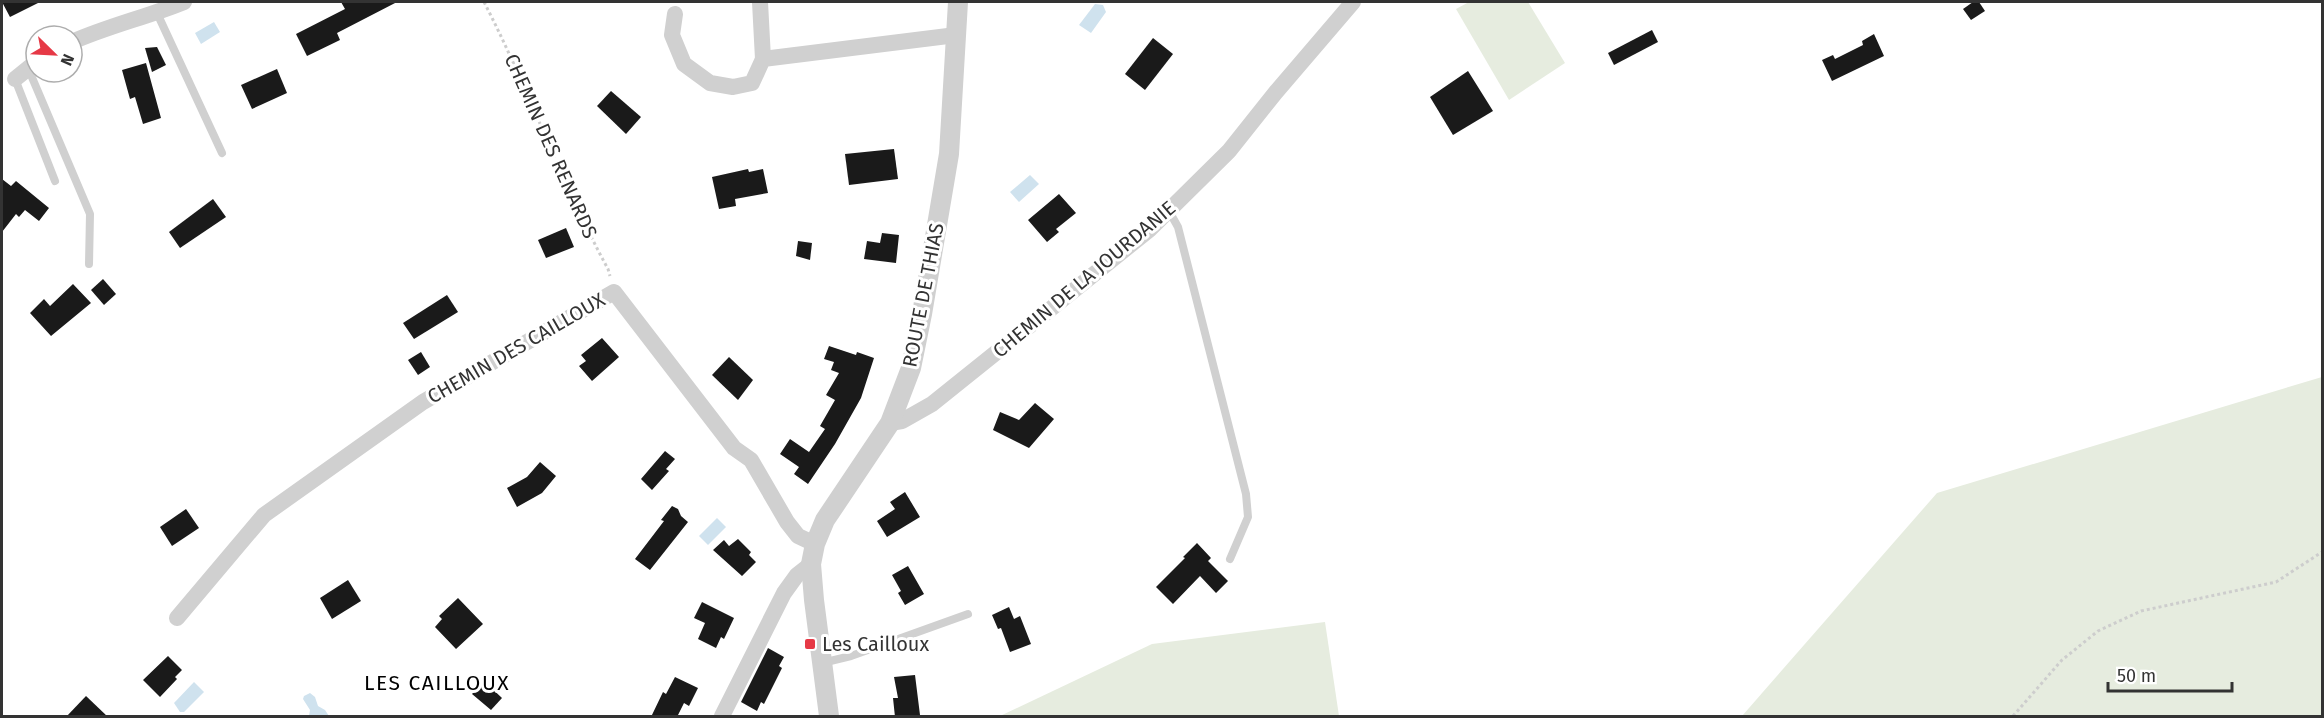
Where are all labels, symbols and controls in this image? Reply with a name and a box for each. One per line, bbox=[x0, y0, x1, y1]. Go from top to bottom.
north arrow bbox=[24, 24, 84, 84]
street label: CHEMIN DES RENARDS bbox=[500, 50, 603, 242]
text: N bbox=[56, 51, 78, 69]
street label: CHEMIN DE LA JOURDANIE bbox=[988, 196, 1180, 362]
street label: ROUTE DE THIAS bbox=[897, 221, 949, 369]
street label: CHEMIN DES CAILLOUX bbox=[423, 287, 609, 409]
place label: Les Cailloux bbox=[822, 632, 929, 656]
marker: Les Cailloux bbox=[803, 637, 817, 651]
scale bar bbox=[2108, 655, 2232, 693]
text: 50 m bbox=[2117, 665, 2156, 687]
district label: LES CAILLOUX bbox=[364, 670, 510, 696]

